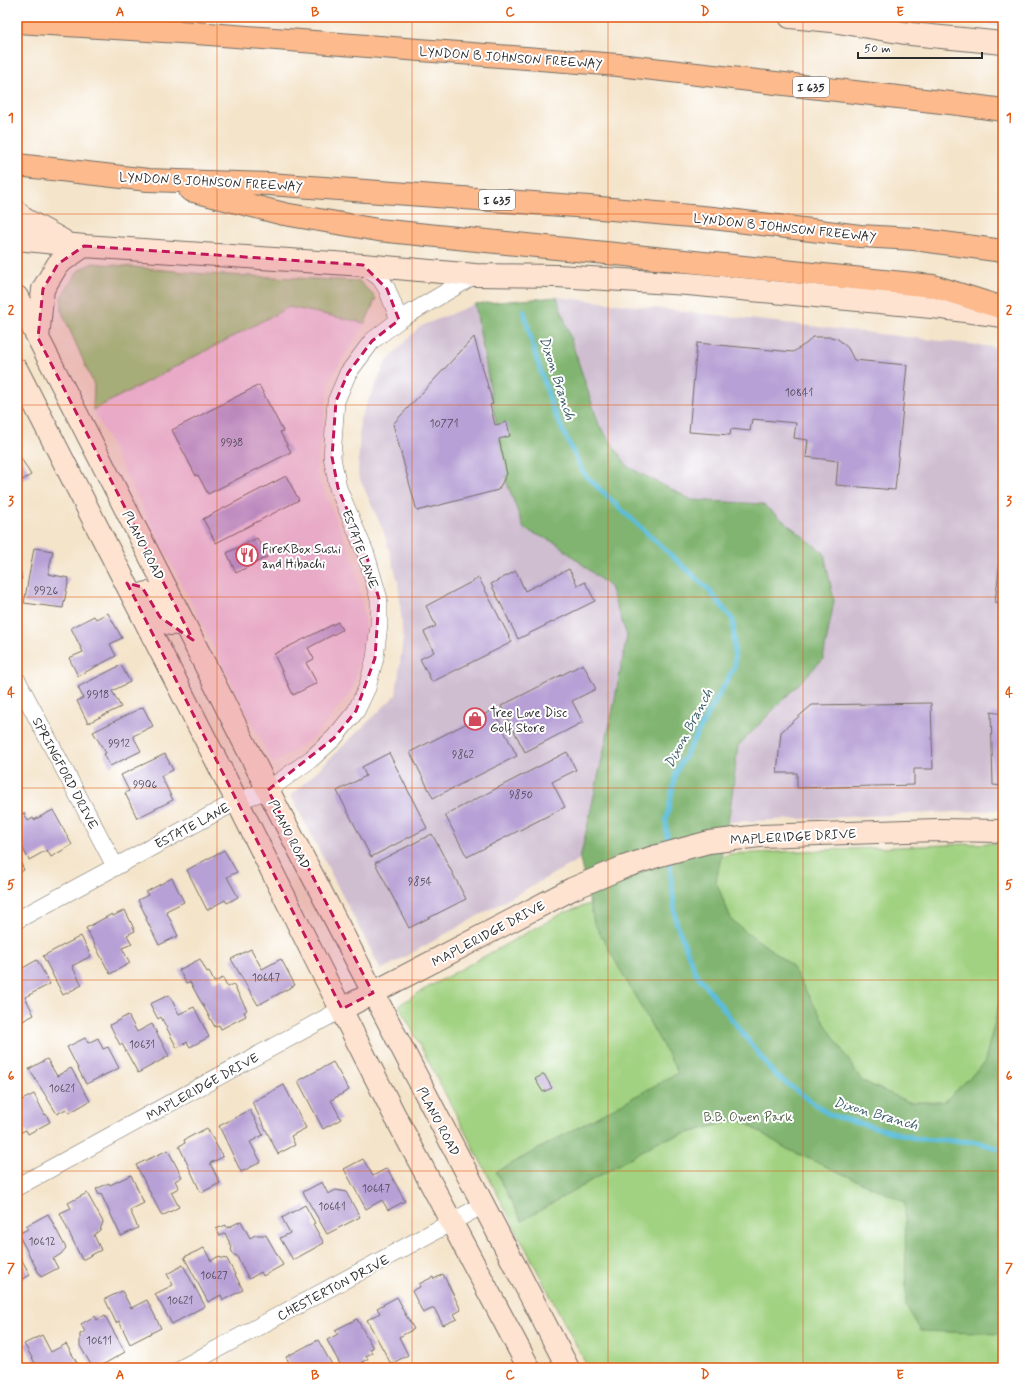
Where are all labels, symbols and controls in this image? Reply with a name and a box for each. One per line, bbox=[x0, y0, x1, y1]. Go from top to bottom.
text: A bbox=[116, 4, 124, 21]
text: B bbox=[311, 4, 320, 21]
text: C bbox=[505, 4, 515, 21]
text: D bbox=[701, 4, 710, 21]
text: E bbox=[896, 4, 904, 21]
scale bar bbox=[858, 34, 982, 60]
text: 50 m bbox=[864, 41, 891, 57]
street label: LYNDON B JOHNSON FREEWAY bbox=[419, 44, 603, 73]
road number: I 635 bbox=[793, 77, 829, 97]
text: 1 bbox=[8, 110, 14, 127]
text: 1 bbox=[1006, 110, 1012, 127]
street label: LYNDON B JOHNSON FREEWAY bbox=[119, 169, 303, 196]
road number: I 635 bbox=[479, 190, 515, 210]
street label: LYNDON B JOHNSON FREEWAY bbox=[693, 210, 877, 247]
text: 2 bbox=[8, 302, 15, 319]
text: 2 bbox=[1006, 302, 1013, 319]
water label: Dixon Branch bbox=[535, 334, 579, 423]
house number: 10841 bbox=[785, 386, 813, 400]
house number: 10771 bbox=[430, 417, 458, 431]
house number: 9938 bbox=[221, 436, 243, 450]
text: 3 bbox=[8, 493, 14, 510]
text: 3 bbox=[1006, 493, 1012, 510]
street label: PLANO ROAD bbox=[118, 508, 167, 583]
street label: ESTATE LANE bbox=[337, 508, 382, 591]
place label: FireXBox Sushi and Hibachi bbox=[262, 541, 341, 573]
restaurant icon: FireXBox Sushi and Hibachi bbox=[234, 542, 260, 568]
house number: 9926 bbox=[34, 584, 58, 598]
text: 4 bbox=[7, 685, 15, 702]
text: 4 bbox=[1005, 685, 1013, 702]
water label: Dixon Branch bbox=[661, 686, 717, 771]
house number: 9918 bbox=[87, 688, 109, 702]
place label: Tree Love Disc Golf Store bbox=[490, 705, 567, 737]
shop icon: Tree Love Disc Golf Store bbox=[462, 706, 488, 732]
street label: SPRINGFORD DRIVE bbox=[28, 715, 101, 833]
house number: 9912 bbox=[108, 737, 130, 751]
house number: 9862 bbox=[452, 748, 475, 762]
house number: 9906 bbox=[133, 778, 157, 792]
house number: 9850 bbox=[509, 788, 533, 802]
street label: PLANO ROAD bbox=[264, 797, 313, 872]
street label: ESTATE LANE bbox=[152, 799, 233, 853]
street label: MAPLERIDGE DRIVE bbox=[730, 826, 857, 849]
house number: 9854 bbox=[408, 875, 433, 889]
text: 5 bbox=[7, 877, 15, 894]
text: 5 bbox=[1005, 877, 1013, 894]
street label: MAPLERIDGE DRIVE bbox=[429, 897, 549, 971]
house number: 10647 bbox=[252, 971, 281, 985]
house number: 10631 bbox=[129, 1038, 155, 1052]
street label: MAPLERIDGE DRIVE bbox=[144, 1049, 262, 1125]
text: 6 bbox=[8, 1068, 15, 1085]
text: 6 bbox=[1006, 1068, 1013, 1085]
house number: 10621 bbox=[49, 1082, 75, 1096]
street label: PLANO ROAD bbox=[412, 1084, 463, 1159]
water label: Dixon Branch bbox=[831, 1093, 920, 1135]
park label: B.B. Owen Park bbox=[704, 1109, 793, 1126]
house number: 10647 bbox=[362, 1182, 391, 1196]
house number: 10641 bbox=[318, 1200, 346, 1214]
house number: 10612 bbox=[28, 1235, 56, 1249]
street label: CHESTERTON DRIVE bbox=[275, 1252, 393, 1325]
text: 7 bbox=[7, 1260, 15, 1277]
text: 7 bbox=[1005, 1260, 1013, 1277]
house number: 10627 bbox=[200, 1269, 228, 1283]
house number: 10621 bbox=[167, 1294, 193, 1308]
house number: 10611 bbox=[86, 1334, 112, 1348]
text: A bbox=[116, 1367, 124, 1384]
text: B bbox=[311, 1367, 320, 1384]
text: C bbox=[505, 1367, 515, 1384]
text: D bbox=[701, 1367, 710, 1384]
text: E bbox=[896, 1367, 904, 1384]

